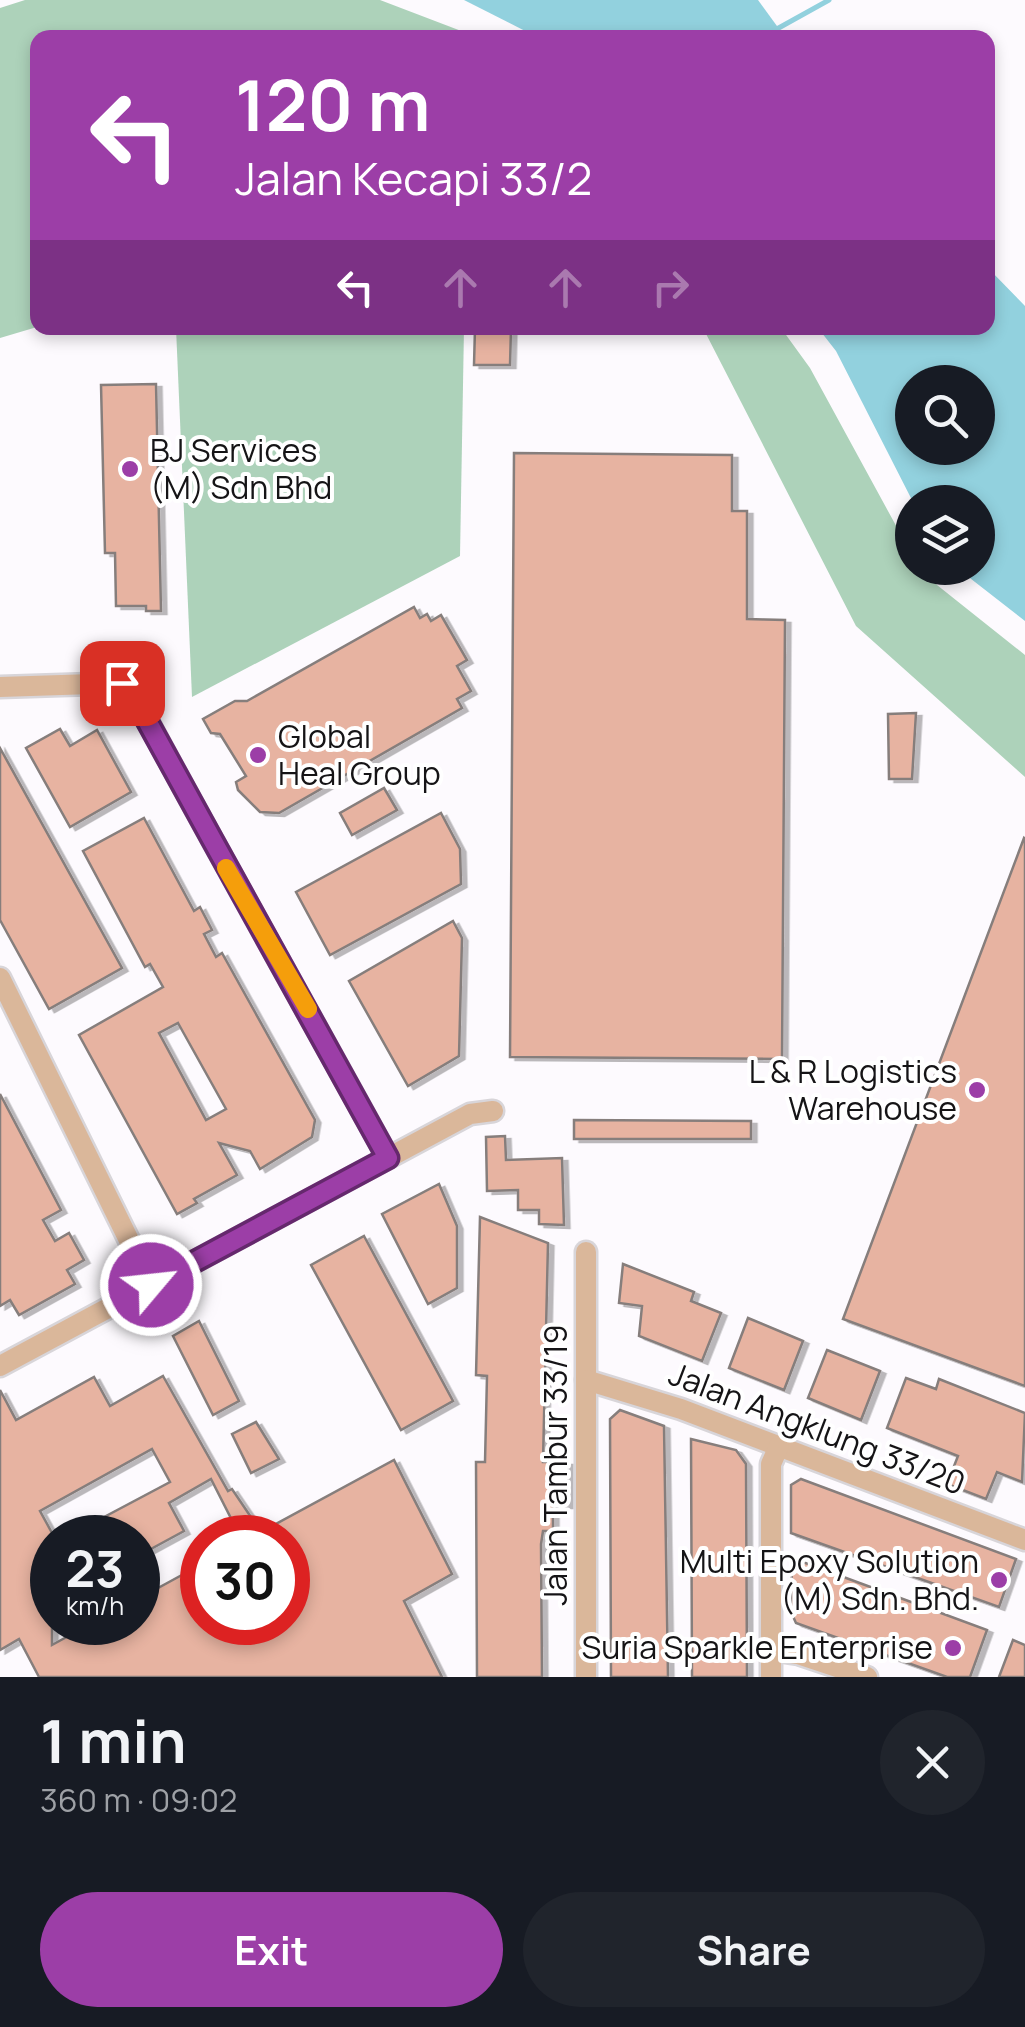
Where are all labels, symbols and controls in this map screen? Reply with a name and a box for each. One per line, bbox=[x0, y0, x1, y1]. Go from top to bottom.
text: 120 m bbox=[235, 56, 430, 152]
icon: left bbox=[70, 70, 200, 200]
text: Jalan Kecapi 33/2 bbox=[235, 147, 592, 209]
icon: left bbox=[328, 260, 383, 315]
icon: ahead bbox=[433, 260, 488, 315]
icon: ahead bbox=[538, 260, 593, 315]
icon: right bbox=[643, 260, 698, 315]
map controls bbox=[895, 365, 995, 585]
button: search bbox=[895, 365, 995, 465]
place label: BJ Services (M) Sdn Bhd bbox=[150, 428, 332, 509]
marker: BJ Services (M) Sdn Bhd bbox=[119, 458, 141, 480]
button: layers bbox=[895, 485, 995, 585]
pin bbox=[80, 641, 165, 726]
icon: arrive bbox=[95, 656, 150, 711]
place label: Global Heal Group bbox=[278, 714, 441, 795]
marker: Global Heal Group bbox=[247, 744, 269, 766]
place label: L & R Logistics Warehouse bbox=[749, 1049, 957, 1130]
marker: L & R Logistics Warehouse bbox=[966, 1079, 988, 1101]
position arrow bbox=[99, 1233, 203, 1337]
street label: Jalan Tambur 33/19 bbox=[533, 1324, 577, 1606]
street label: Jalan Angklung 33/20 bbox=[663, 1351, 972, 1505]
speed limit sign: 30 bbox=[180, 1515, 310, 1645]
text: 23 bbox=[66, 1534, 124, 1602]
place label: Multi Epoxy Solution (M) Sdn. Bhd. bbox=[680, 1539, 979, 1620]
marker: Multi Epoxy Solution (M) Sdn. Bhd. bbox=[988, 1569, 1010, 1591]
text: km/h bbox=[66, 1588, 124, 1623]
place label: Suria Sparkle Enterprise bbox=[582, 1625, 933, 1669]
marker: Suria Sparkle Enterprise bbox=[942, 1637, 964, 1659]
text: 1 min bbox=[40, 1699, 187, 1781]
button: close bbox=[880, 1710, 985, 1815]
text: 360 m · 09:02 bbox=[40, 1778, 237, 1822]
button: Exit bbox=[40, 1892, 503, 2007]
button: Share bbox=[523, 1892, 985, 2007]

